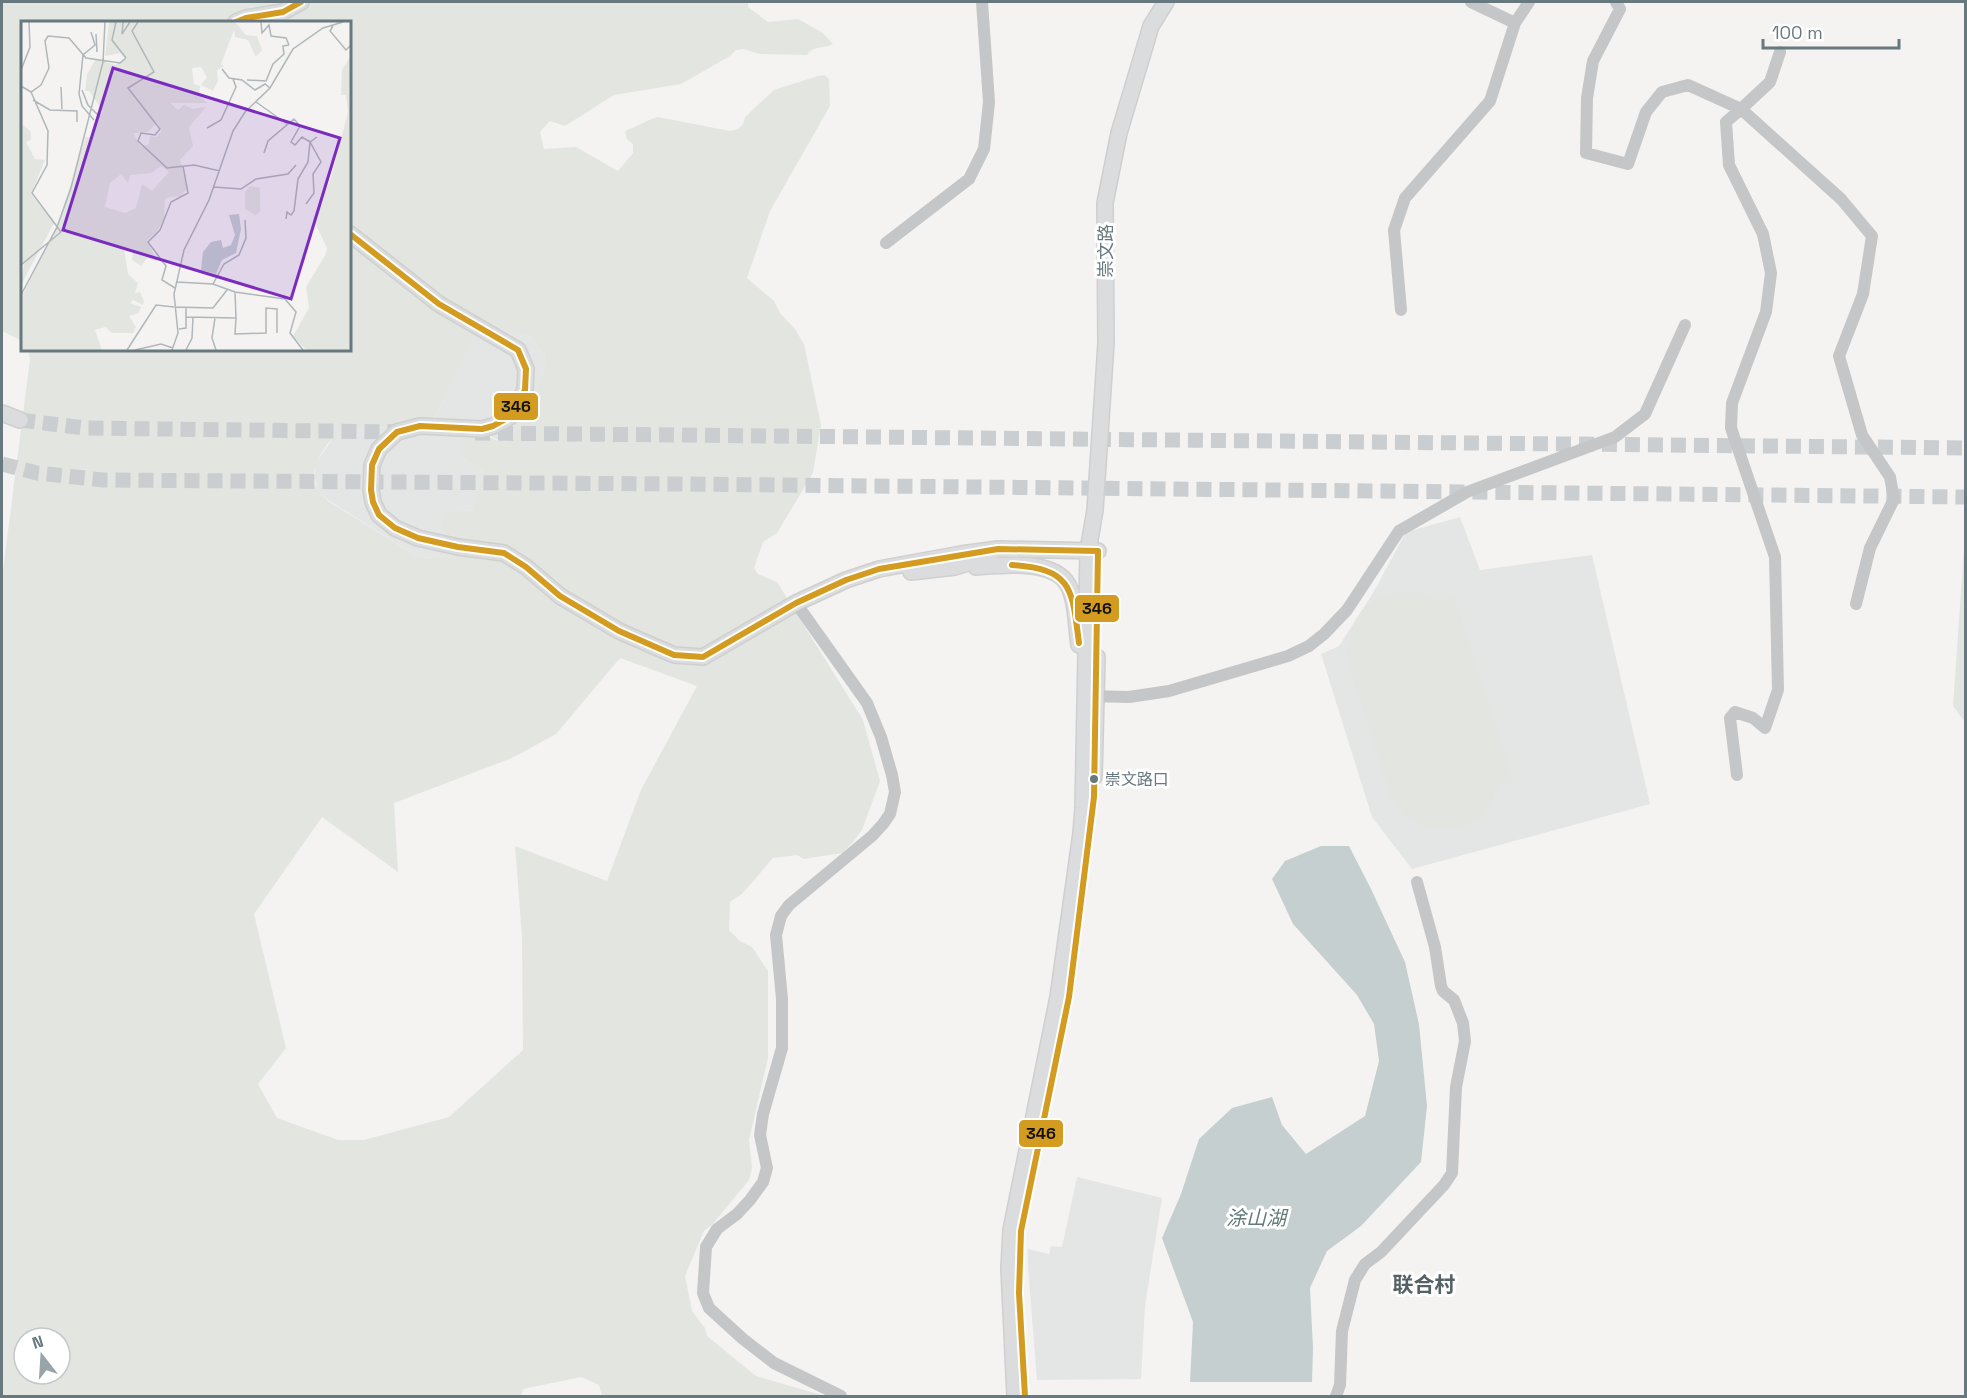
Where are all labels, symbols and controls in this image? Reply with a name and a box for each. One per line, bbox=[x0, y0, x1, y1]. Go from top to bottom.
scale bar bbox=[1763, 12, 1900, 50]
inset map bbox=[21, 21, 351, 351]
text: 100 m bbox=[1772, 21, 1823, 44]
street label: 崇文路 bbox=[1094, 224, 1117, 278]
line badge: 346 bbox=[493, 392, 539, 421]
text: 346 bbox=[501, 396, 531, 417]
line badge: 346 bbox=[1074, 594, 1120, 623]
text: 346 bbox=[1082, 598, 1112, 619]
place label: 崇文路口 bbox=[1105, 769, 1169, 790]
marker: 崇文路口 bbox=[1088, 773, 1100, 785]
line badge: 346 bbox=[1018, 1119, 1064, 1148]
text: 346 bbox=[1026, 1123, 1056, 1144]
water label: 涂山湖 bbox=[1226, 1205, 1289, 1231]
district label: 联合村 bbox=[1393, 1271, 1456, 1298]
north arrow bbox=[12, 1326, 72, 1386]
text: N bbox=[30, 1331, 46, 1354]

